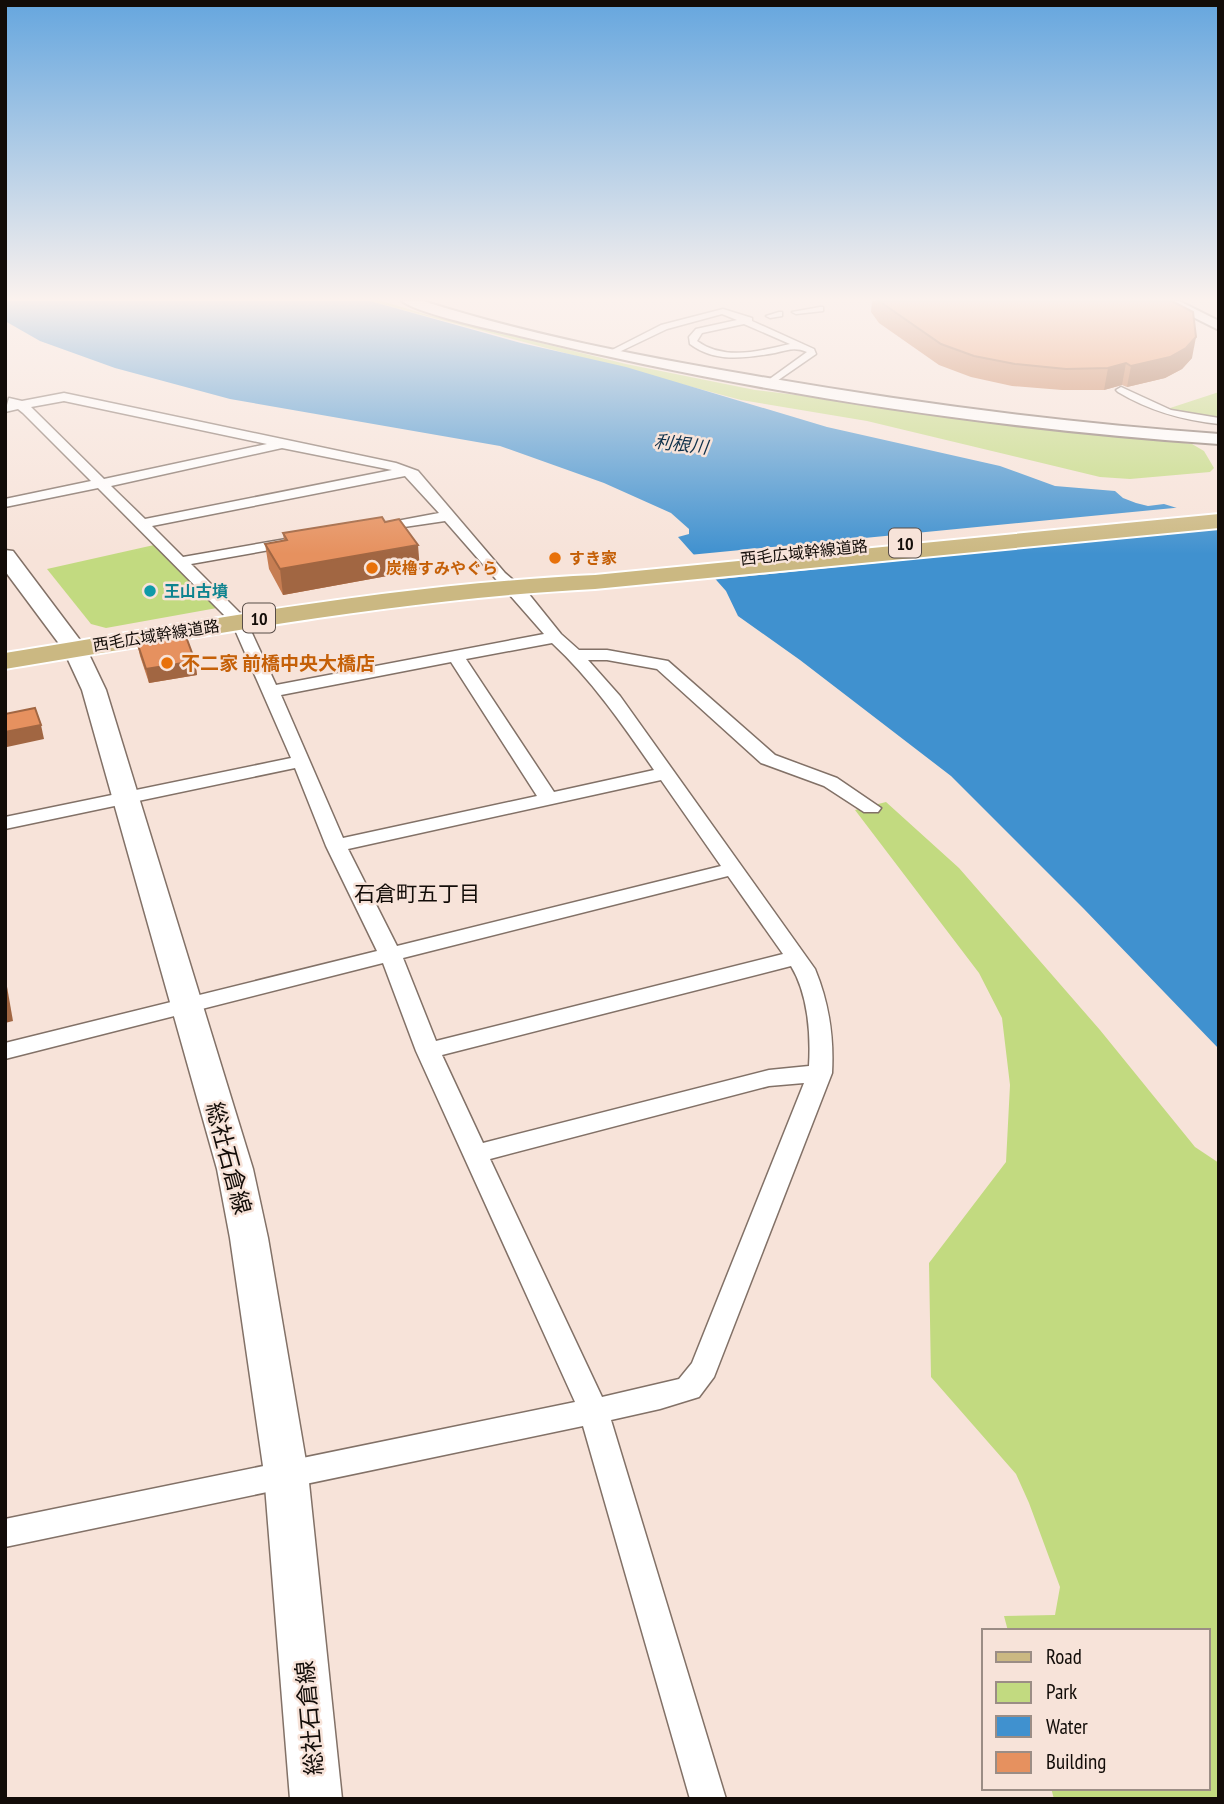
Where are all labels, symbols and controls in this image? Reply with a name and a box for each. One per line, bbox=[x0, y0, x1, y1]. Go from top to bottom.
water label: 利根川 bbox=[653, 429, 711, 459]
road number: 10 bbox=[889, 528, 921, 558]
street label: 西毛広域幹線道路 bbox=[739, 535, 869, 569]
place label: すき家 bbox=[569, 548, 617, 568]
marker: すき家 bbox=[547, 550, 563, 566]
place label: 炭櫓すみやぐら bbox=[386, 558, 498, 578]
marker: 炭櫓すみやぐら bbox=[364, 560, 380, 576]
place label: 王山古墳 bbox=[164, 581, 228, 601]
marker: 王山古墳 bbox=[142, 583, 158, 599]
road number: 10 bbox=[243, 604, 275, 632]
street label: 西毛広域幹線道路 bbox=[91, 615, 221, 655]
place label: 不二家 前橋中央大橋店 bbox=[181, 651, 375, 675]
marker: 不二家 前橋中央大橋店 bbox=[159, 655, 175, 671]
district label: 石倉町五丁目 bbox=[354, 880, 480, 907]
street label: 総社石倉線 bbox=[200, 1099, 258, 1217]
legend bbox=[982, 1629, 1210, 1790]
text: Road bbox=[1046, 1643, 1082, 1670]
street label: 総社石倉線 bbox=[290, 1659, 328, 1777]
text: Park bbox=[1046, 1678, 1077, 1705]
text: Water bbox=[1046, 1713, 1088, 1740]
text: Building bbox=[1046, 1748, 1106, 1775]

